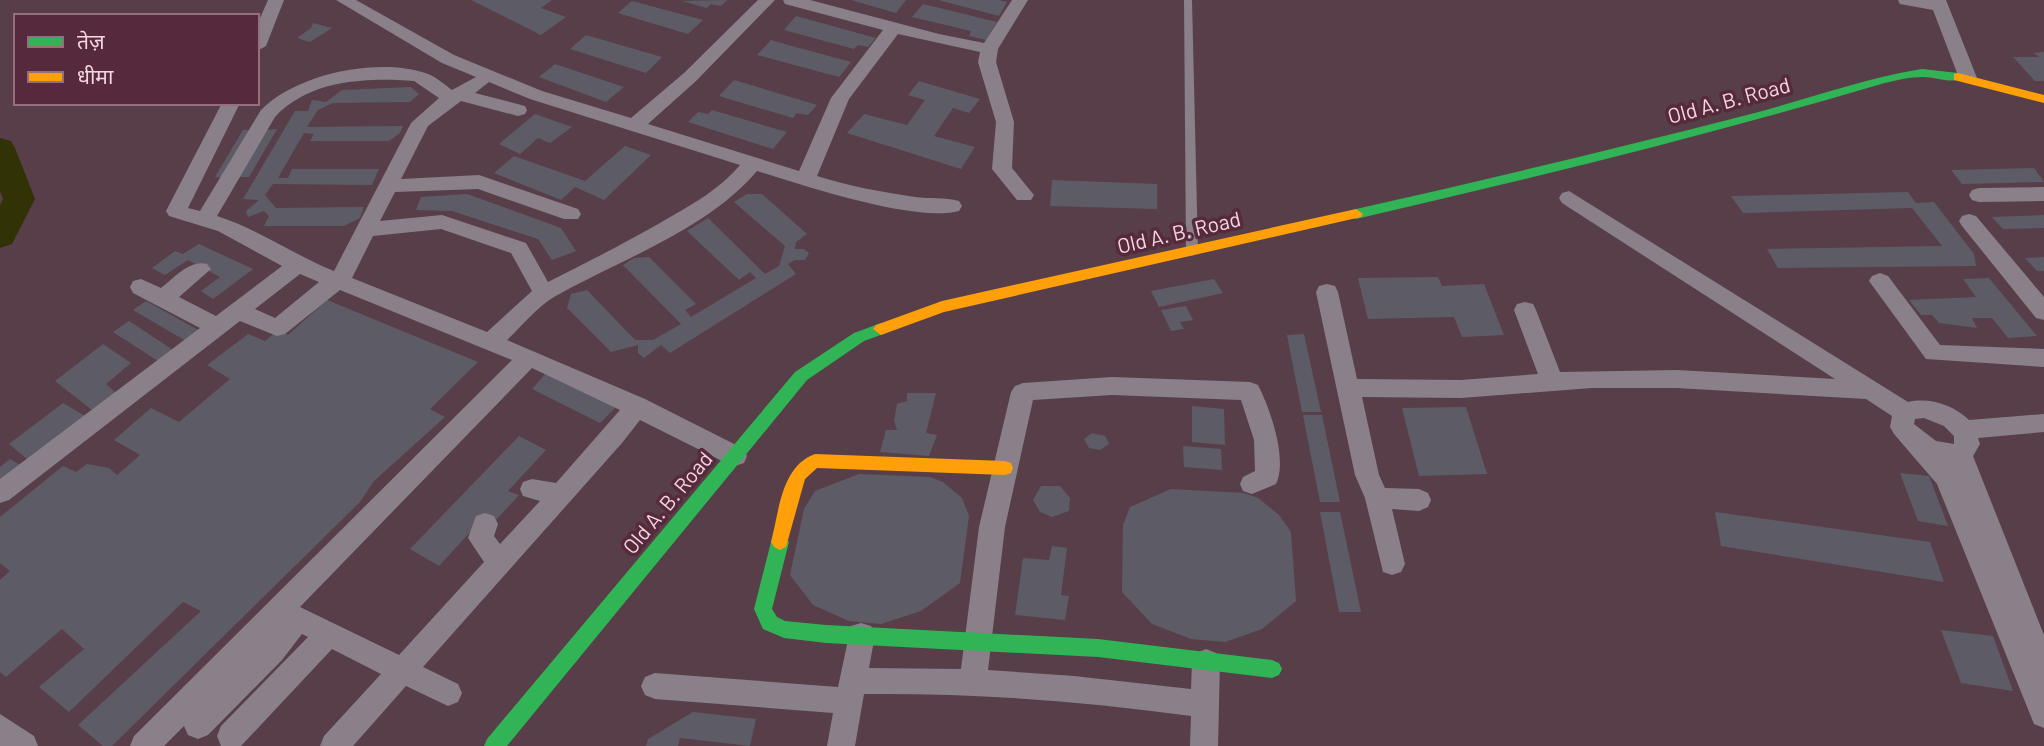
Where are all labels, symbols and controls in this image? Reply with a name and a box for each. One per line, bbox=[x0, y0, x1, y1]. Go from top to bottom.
legend bbox=[14, 14, 259, 105]
text: तेज़ bbox=[77, 28, 105, 53]
text: धीमा bbox=[77, 63, 114, 88]
street label: Old A. B. Road bbox=[1665, 71, 1793, 128]
street label: Old A. B. Road bbox=[1115, 205, 1243, 258]
street label: Old A. B. Road bbox=[617, 446, 717, 558]

